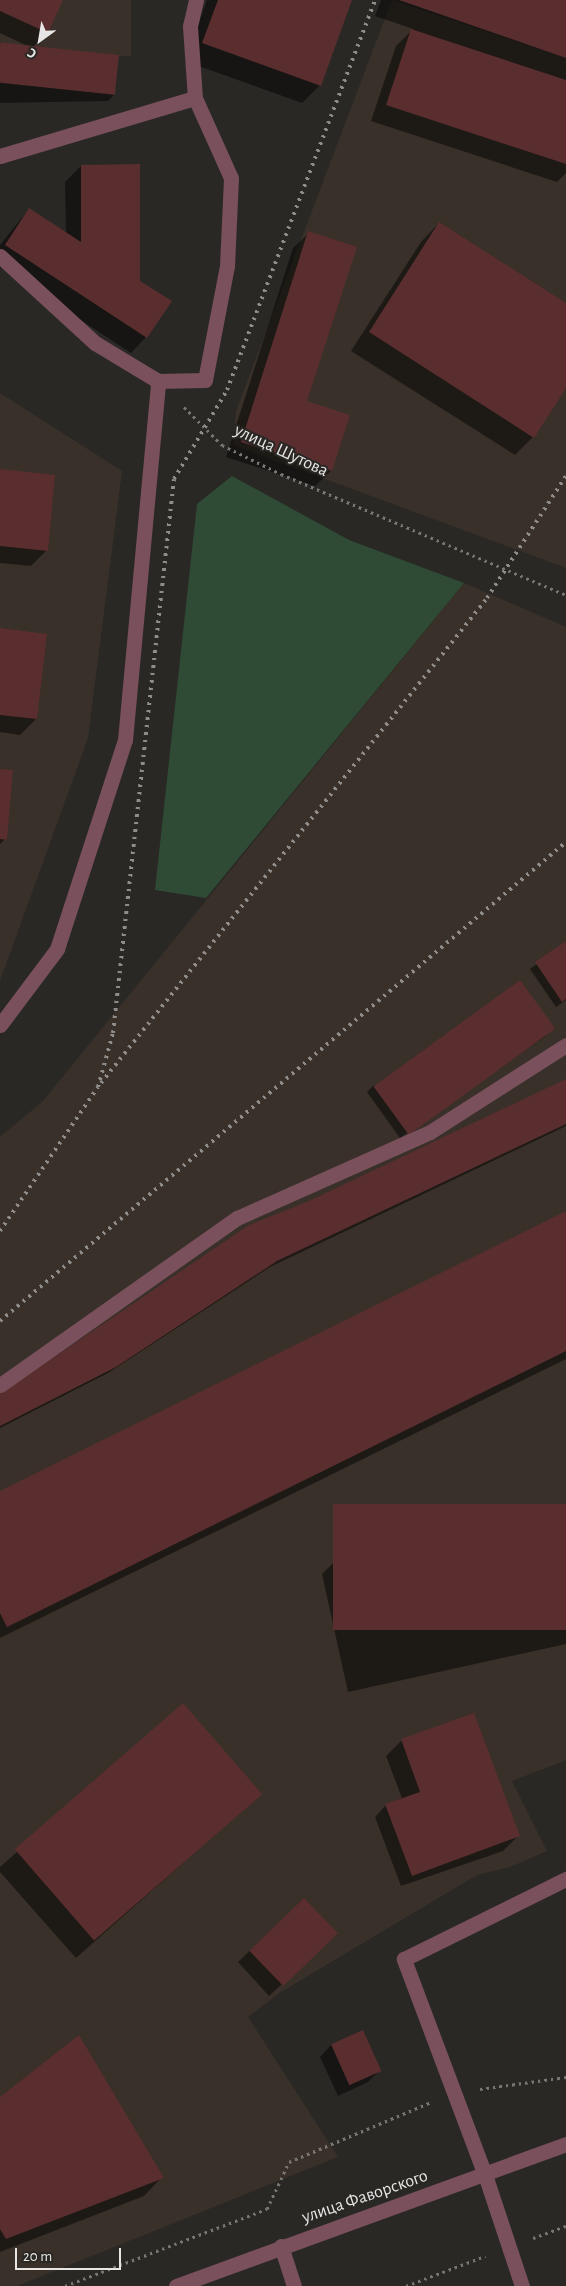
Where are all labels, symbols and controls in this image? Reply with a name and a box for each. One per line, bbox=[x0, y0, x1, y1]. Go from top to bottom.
north arrow bbox=[15, 15, 65, 65]
text: С bbox=[25, 45, 39, 61]
street label: улица Шутова bbox=[231, 420, 331, 482]
street label: улица Фаворского bbox=[299, 2165, 431, 2229]
scale bar bbox=[18, 2238, 124, 2270]
text: 20 m bbox=[23, 2249, 52, 2264]

